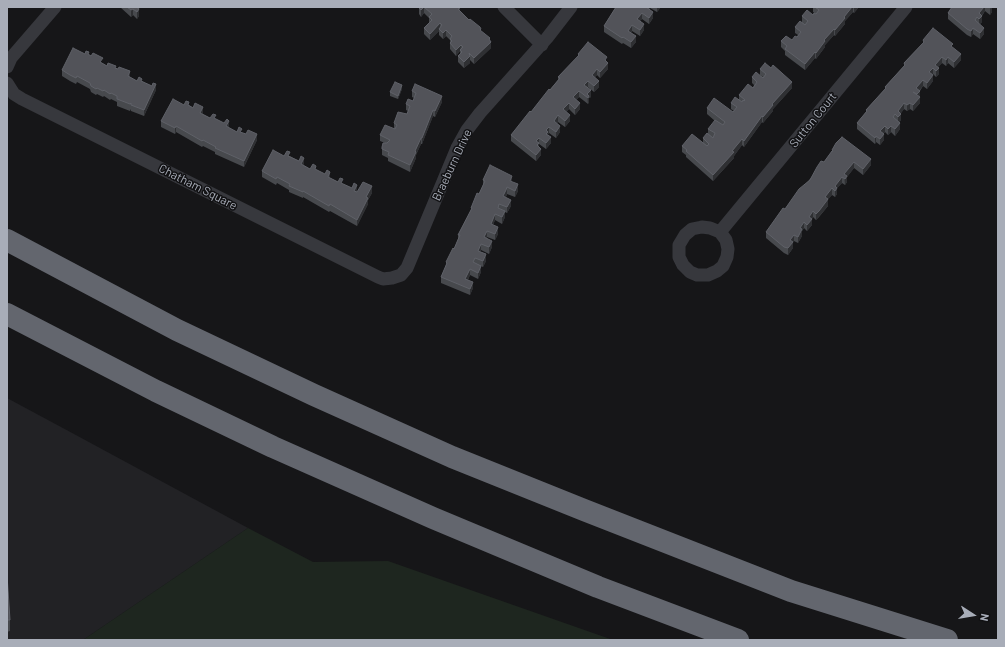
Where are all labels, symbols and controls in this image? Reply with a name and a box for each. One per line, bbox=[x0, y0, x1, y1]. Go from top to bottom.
street label: Sutton Court bbox=[786, 90, 840, 150]
street label: Braeburn Drive bbox=[429, 127, 475, 203]
street label: Chatham Square bbox=[156, 161, 240, 213]
north arrow bbox=[953, 595, 993, 635]
text: N bbox=[978, 613, 992, 623]

